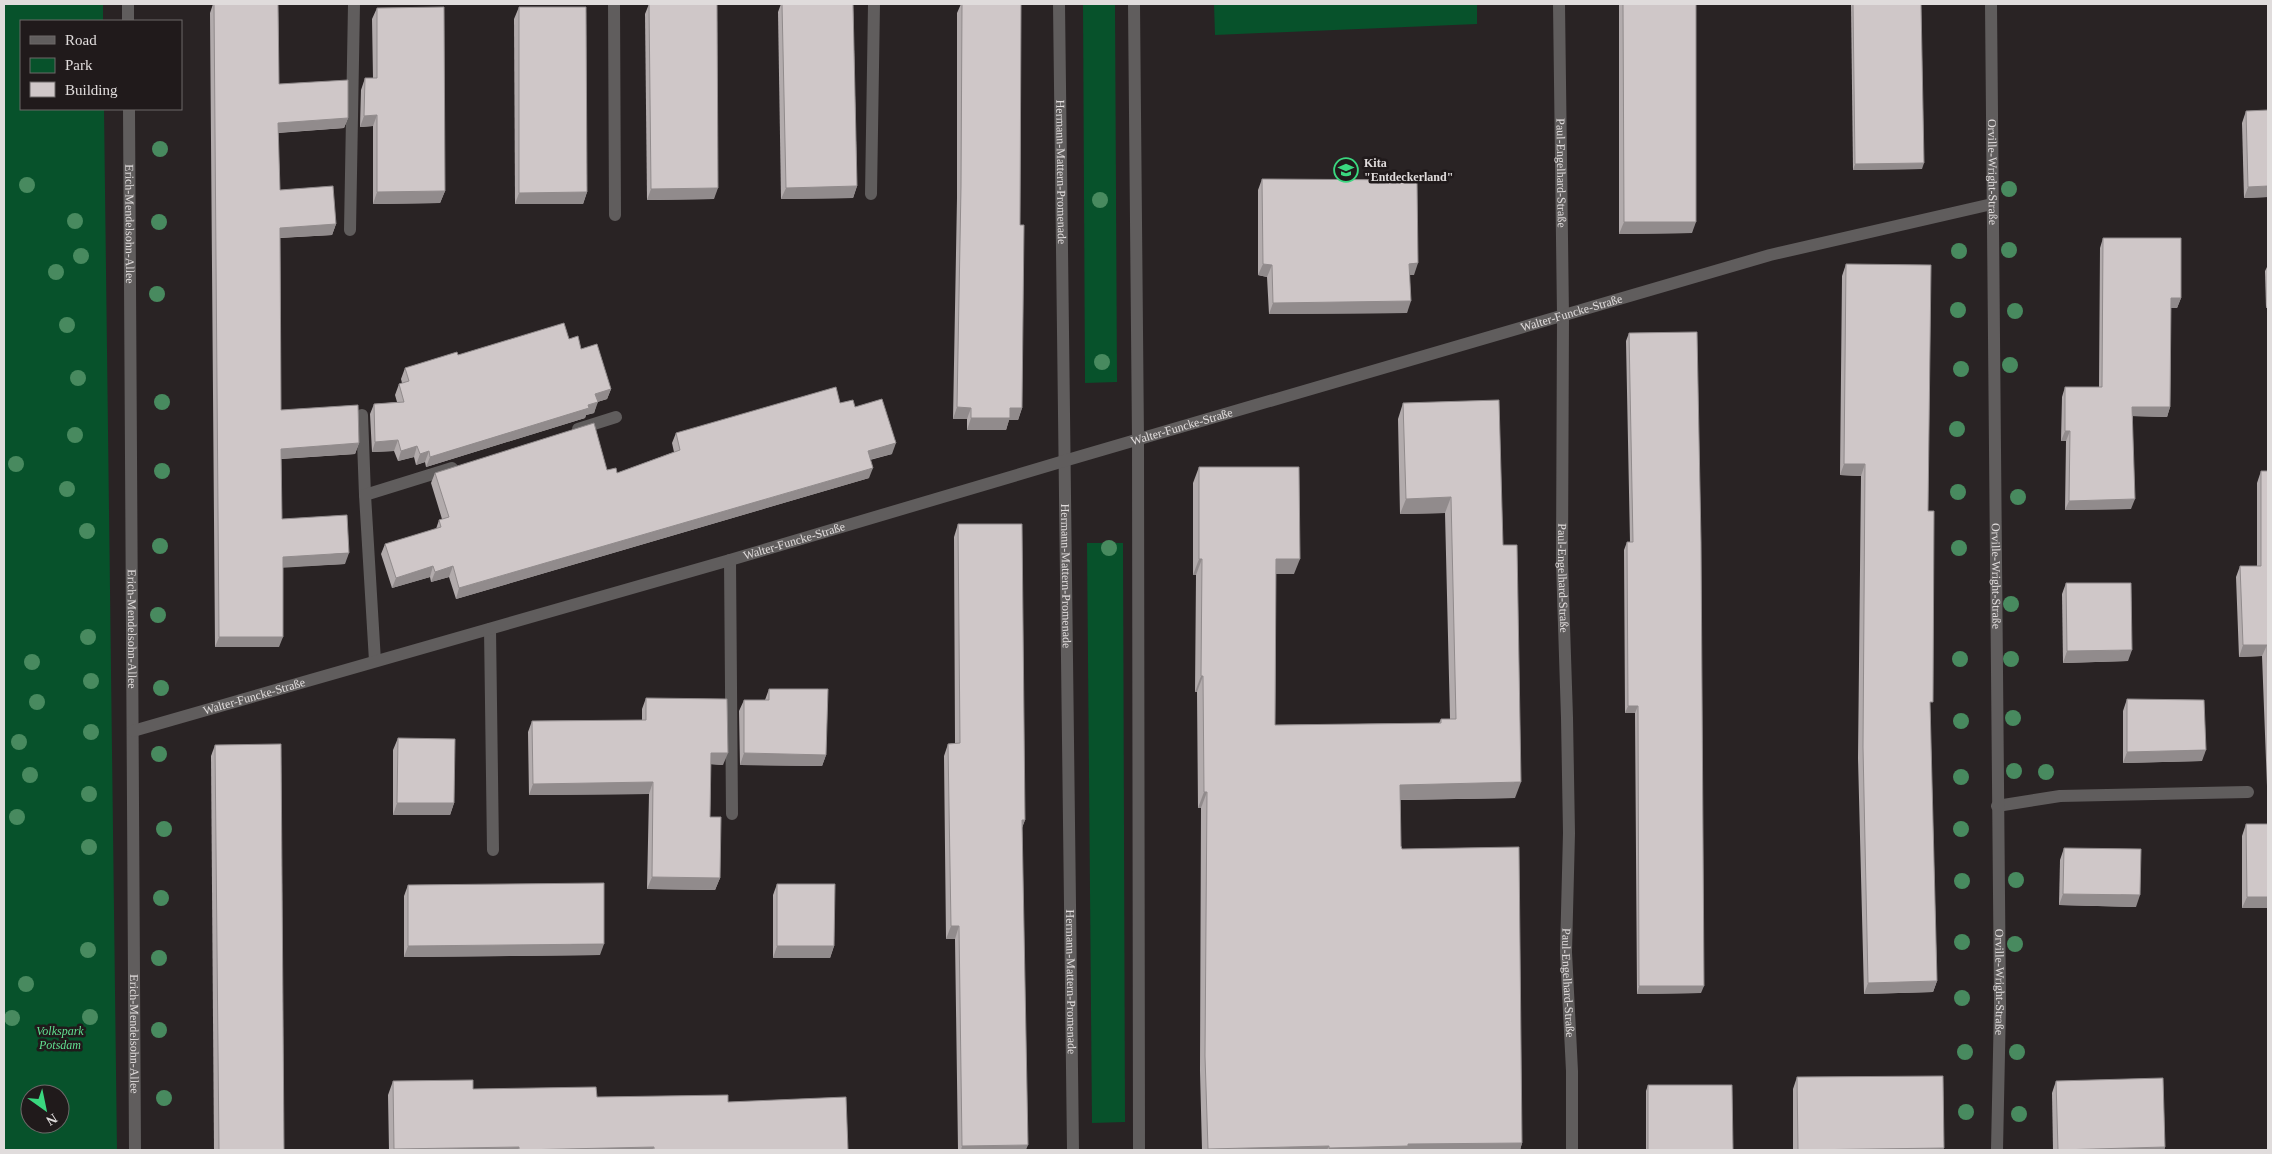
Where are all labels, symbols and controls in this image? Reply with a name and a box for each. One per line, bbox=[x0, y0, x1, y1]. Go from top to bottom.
legend bbox=[20, 20, 182, 110]
text: Road bbox=[65, 32, 97, 48]
text: Park bbox=[65, 57, 93, 73]
text: Building bbox=[65, 82, 118, 98]
street label: Hermann-Mattern-Promenade bbox=[1053, 100, 1069, 244]
street label: Paul-Engelhard-Straße bbox=[1553, 118, 1569, 228]
street label: Orville-Wright-Straße bbox=[1985, 119, 2000, 225]
place label: Kita "Entdeckerland" bbox=[1364, 156, 1453, 184]
school or university icon: Kita "Entdeckerland" bbox=[1333, 157, 1359, 183]
street label: Erich-Mendelsohn-Allee bbox=[122, 164, 137, 284]
street label: Walter-Funcke-Straße bbox=[1519, 291, 1624, 334]
street label: Walter-Funcke-Straße bbox=[1129, 405, 1234, 448]
street label: Hermann-Mattern-Promenade bbox=[1058, 504, 1074, 648]
street label: Walter-Funcke-Straße bbox=[742, 519, 847, 563]
street label: Paul-Engelhard-Straße bbox=[1555, 523, 1571, 633]
street label: Orville-Wright-Straße bbox=[1989, 523, 2004, 629]
street label: Erich-Mendelsohn-Allee bbox=[125, 569, 139, 689]
street label: Walter-Funcke-Straße bbox=[201, 675, 307, 718]
street label: Hermann-Mattern-Promenade bbox=[1063, 909, 1079, 1054]
street label: Paul-Engelhard-Straße bbox=[1559, 928, 1577, 1038]
street label: Orville-Wright-Straße bbox=[1992, 929, 2007, 1035]
street label: Erich-Mendelsohn-Allee bbox=[127, 974, 142, 1094]
park label: Volkspark Potsdam bbox=[36, 1024, 84, 1052]
north arrow bbox=[20, 1084, 70, 1134]
text: N bbox=[43, 1110, 60, 1129]

